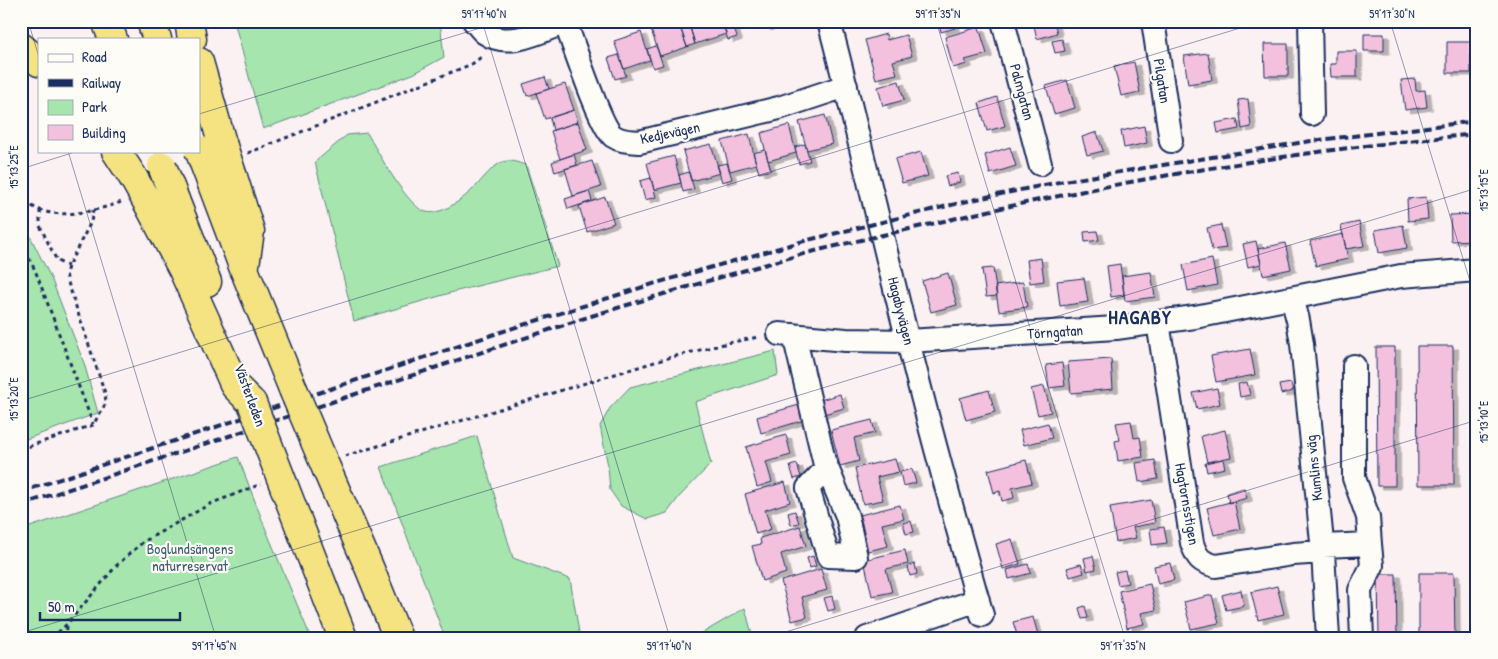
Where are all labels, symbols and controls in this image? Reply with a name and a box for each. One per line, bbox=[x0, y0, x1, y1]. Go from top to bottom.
text: 59°17'40"N bbox=[462, 5, 506, 22]
text: 59°17'35"N bbox=[915, 5, 961, 22]
text: 59°17'30"N bbox=[1369, 5, 1415, 22]
legend bbox=[38, 38, 200, 152]
text: Road bbox=[82, 46, 107, 67]
street label: Pilgatan bbox=[1149, 57, 1176, 105]
street label: Palmgatan bbox=[1005, 61, 1040, 123]
text: Railway bbox=[82, 72, 121, 93]
text: Park bbox=[82, 96, 107, 117]
street label: Kedjevägen bbox=[638, 116, 702, 149]
text: Building bbox=[82, 122, 126, 143]
text: 15°13'25"E bbox=[5, 145, 22, 189]
text: 15°13'15"E bbox=[1475, 168, 1492, 211]
street label: Hagabyvägen bbox=[883, 275, 920, 347]
district label: HAGABY bbox=[1108, 303, 1172, 330]
street label: Törngatan bbox=[1026, 319, 1084, 344]
street label: Västerleden bbox=[229, 360, 272, 429]
text: 15°13'20"E bbox=[5, 376, 22, 421]
text: 15°13'10"E bbox=[1475, 400, 1492, 443]
street label: Kumlins väg bbox=[1300, 434, 1327, 502]
street label: Hagtornsstigen bbox=[1170, 461, 1205, 547]
park label: Boglundsängens naturreservat bbox=[147, 538, 234, 576]
scale bar bbox=[40, 589, 180, 621]
text: 50 m bbox=[48, 596, 75, 617]
text: 59°17'45"N bbox=[192, 637, 236, 654]
text: 59°17'40"N bbox=[647, 637, 691, 654]
text: 59°17'35"N bbox=[1100, 637, 1146, 654]

